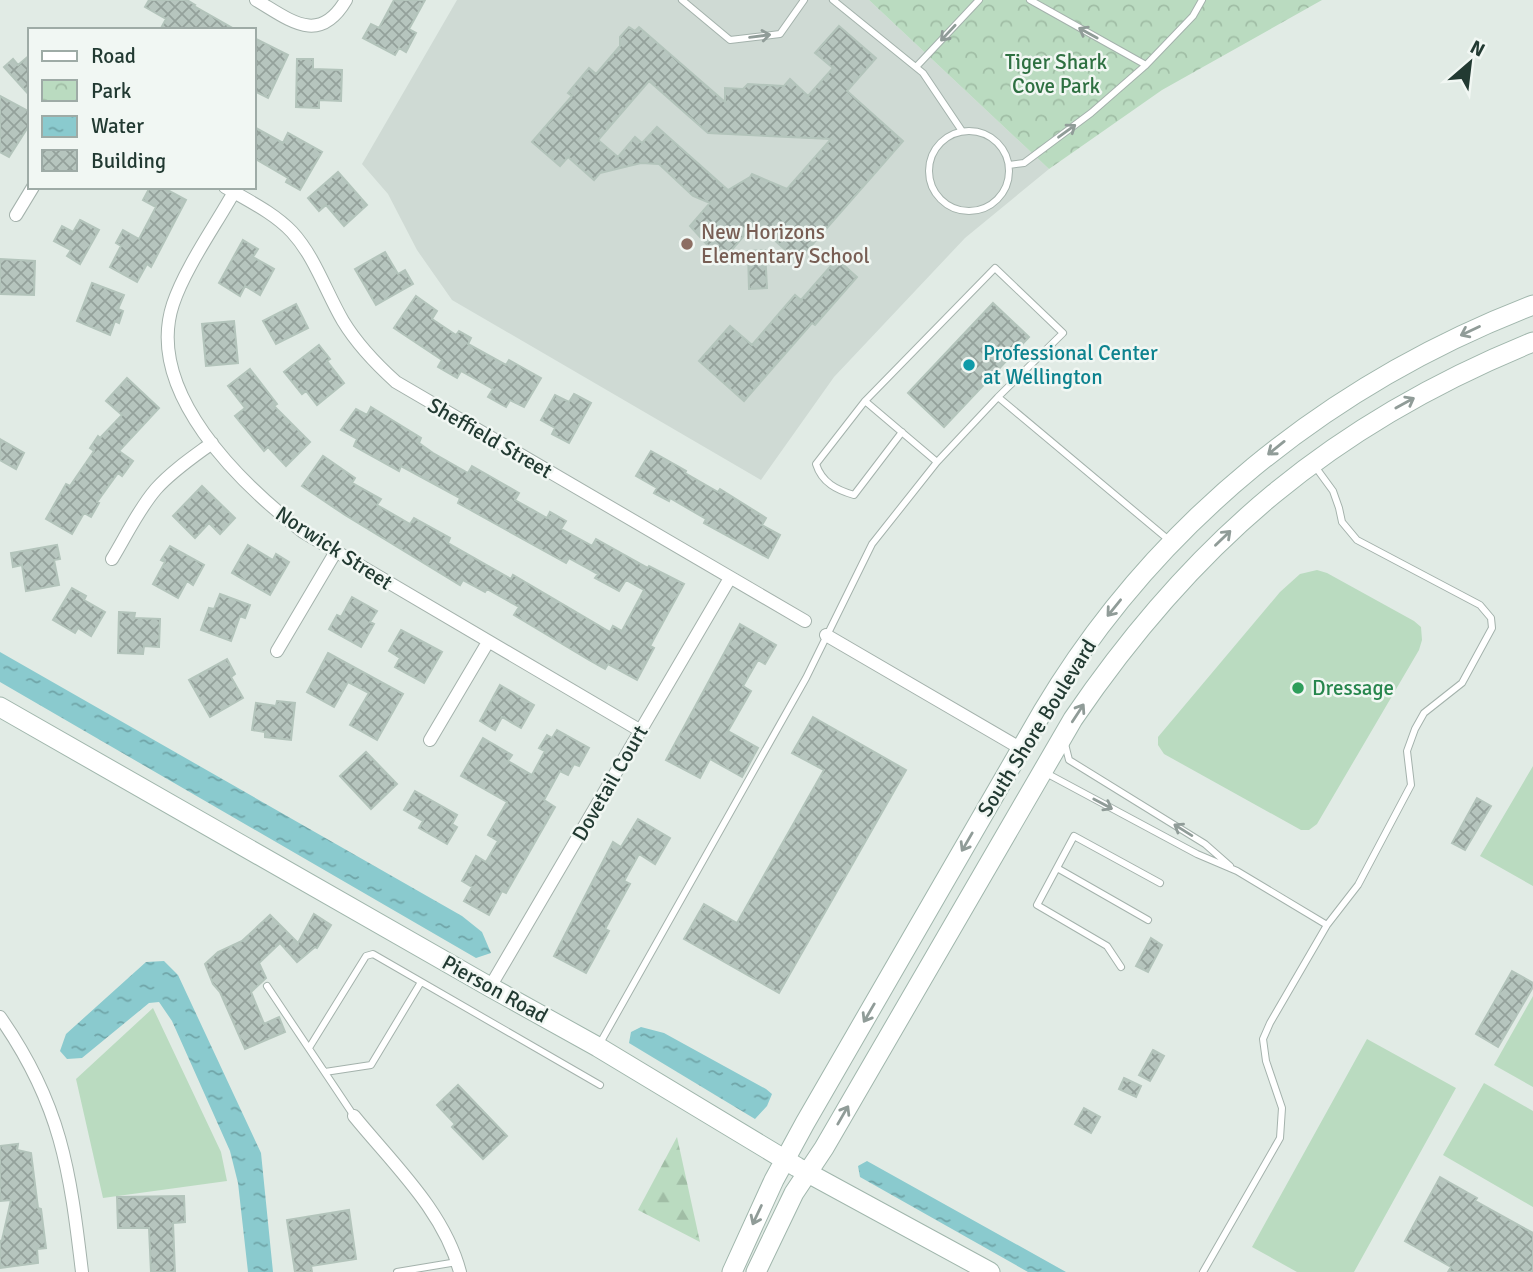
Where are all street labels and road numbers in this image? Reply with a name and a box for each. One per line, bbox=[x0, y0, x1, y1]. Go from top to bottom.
street label: Sheffield Street bbox=[423, 392, 557, 484]
street label: Norwick Street bbox=[271, 501, 397, 595]
street label: South Shore Boulevard bbox=[972, 635, 1102, 821]
street label: Dovetail Court bbox=[566, 721, 654, 845]
street label: Pierson Road bbox=[438, 949, 552, 1029]

